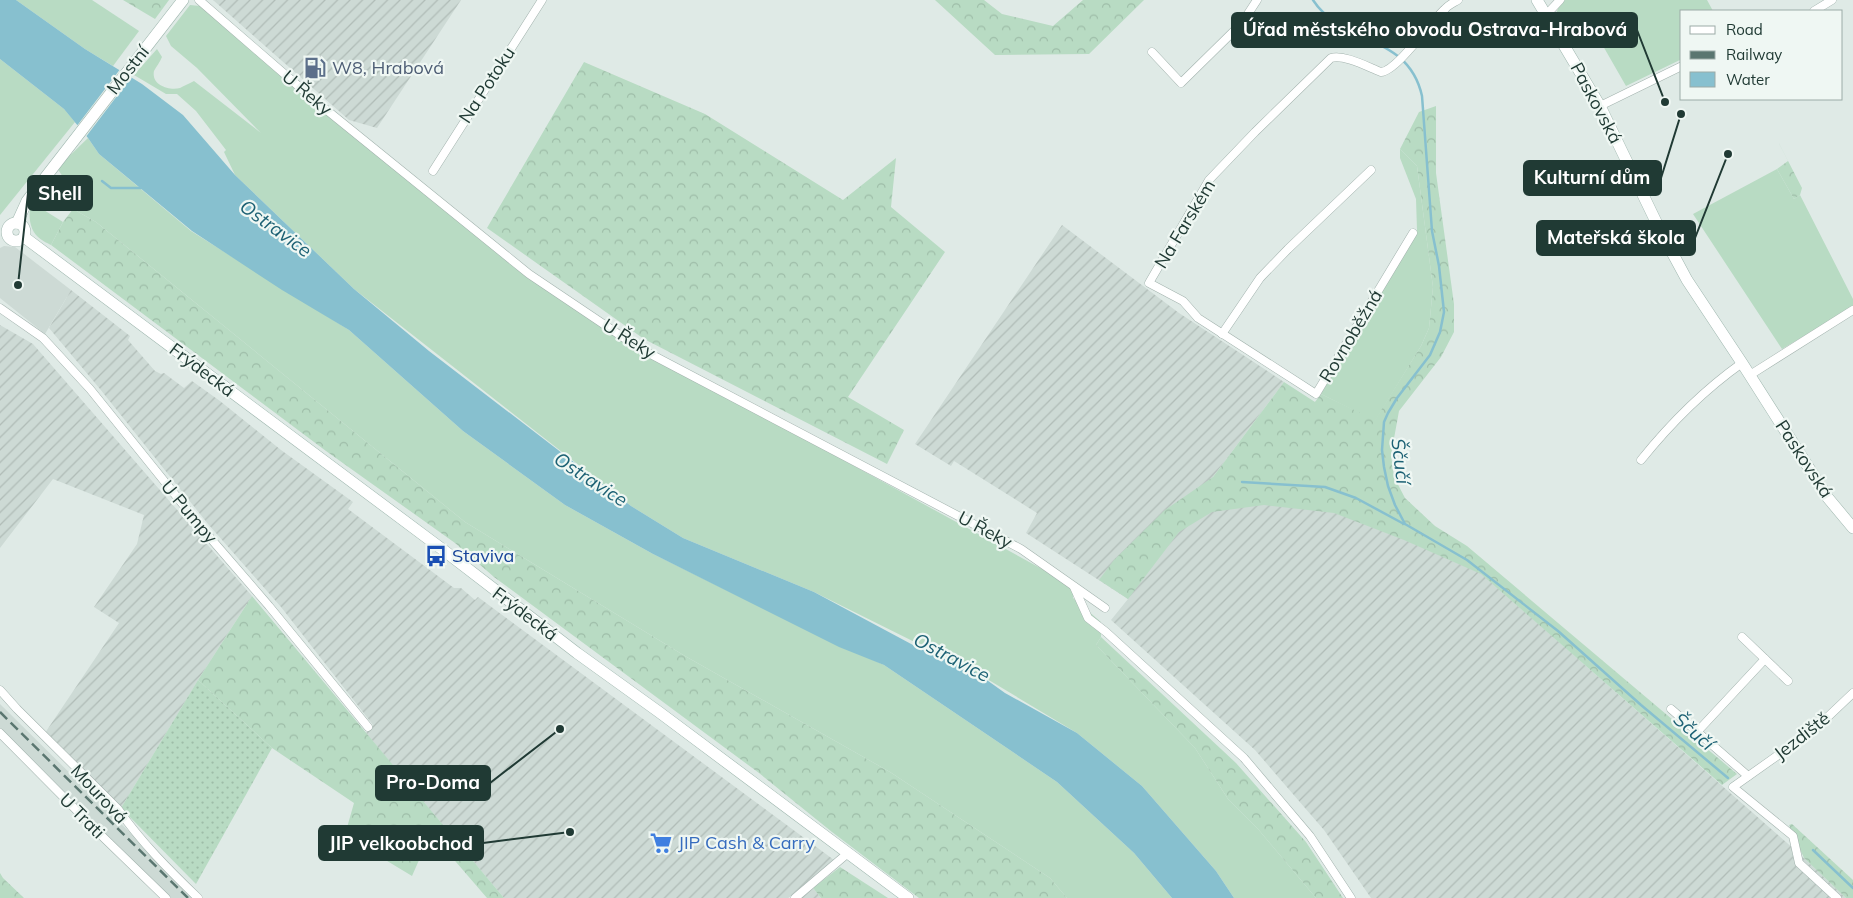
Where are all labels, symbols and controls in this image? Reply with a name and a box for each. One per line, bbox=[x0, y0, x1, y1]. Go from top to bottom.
legend bbox=[1680, 10, 1843, 100]
callout: Úřad městského obvodu Ostrava-Hrabová bbox=[1232, 13, 1637, 47]
text: Úřad městského obvodu Ostrava-Hrabová bbox=[1243, 17, 1627, 41]
text: Road bbox=[1726, 20, 1763, 39]
street label: Mostní bbox=[101, 39, 155, 99]
street label: Na Potoku bbox=[453, 42, 520, 127]
text: Railway bbox=[1726, 45, 1782, 64]
fuel station icon: W8, Hrabová bbox=[302, 55, 328, 81]
place label: W8, Hrabová bbox=[332, 56, 444, 79]
street label: Paskovská bbox=[1565, 58, 1627, 147]
street label: U Řeky bbox=[278, 65, 337, 120]
text: Water bbox=[1726, 70, 1770, 89]
callout: Kulturní dům bbox=[1524, 161, 1661, 195]
text: Kulturní dům bbox=[1534, 165, 1650, 189]
street label: Na Farském bbox=[1149, 175, 1220, 272]
callout: Shell bbox=[28, 176, 92, 210]
text: Shell bbox=[38, 181, 82, 205]
water label: Ostravice bbox=[235, 194, 317, 262]
callout: Mateřská škola bbox=[1537, 221, 1695, 255]
text: Mateřská škola bbox=[1547, 225, 1685, 249]
street label: Rovnoběžná bbox=[1314, 285, 1387, 386]
street label: U Řeky bbox=[598, 313, 660, 364]
street label: Frýdecká bbox=[165, 338, 240, 402]
street label: Paskovská bbox=[1771, 415, 1838, 502]
water label: Ščučí bbox=[1386, 437, 1416, 488]
water label: Ostravice bbox=[550, 446, 632, 512]
street label: U Pumpy bbox=[156, 475, 223, 548]
street label: U Řeky bbox=[954, 506, 1017, 554]
bus stop icon: Staviva bbox=[423, 543, 449, 569]
place label: Staviva bbox=[452, 544, 514, 567]
street label: Frýdecká bbox=[488, 582, 563, 646]
water label: Ostravice bbox=[910, 627, 994, 687]
water label: Ščučí bbox=[1669, 707, 1721, 757]
street label: Jezdiště bbox=[1769, 707, 1834, 765]
street label: Mourová bbox=[66, 759, 133, 828]
callout: Pro-Doma bbox=[376, 766, 490, 800]
text: Pro-Doma bbox=[386, 770, 480, 794]
street label: U Trati bbox=[55, 788, 110, 843]
callout: JIP velkoobchod bbox=[319, 826, 483, 860]
supermarket icon: JIP Cash & Carry bbox=[648, 830, 674, 856]
text: JIP velkoobchod bbox=[329, 831, 473, 855]
place label: JIP Cash & Carry bbox=[678, 831, 815, 854]

